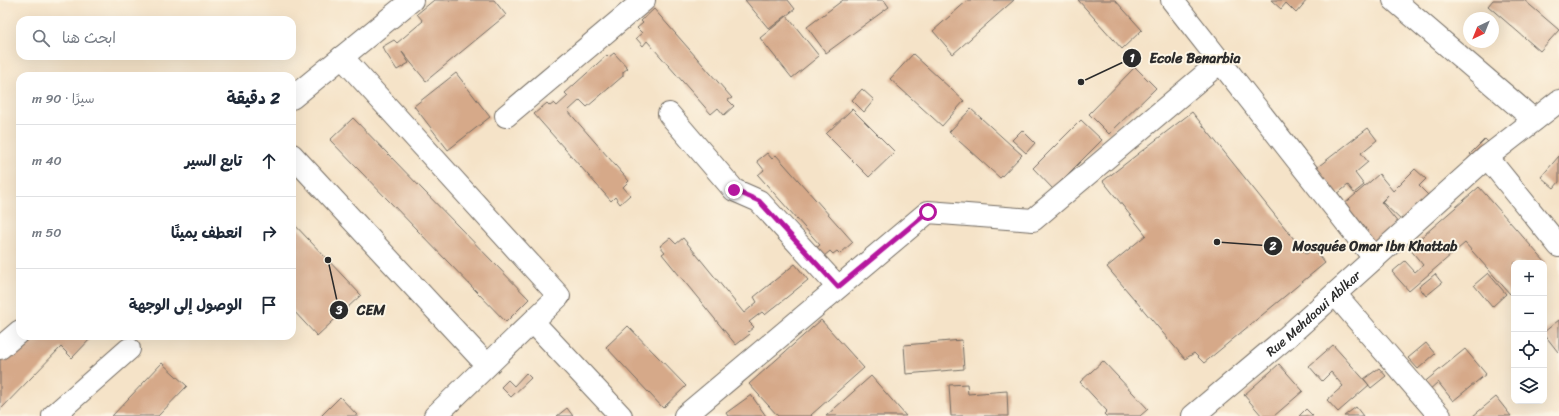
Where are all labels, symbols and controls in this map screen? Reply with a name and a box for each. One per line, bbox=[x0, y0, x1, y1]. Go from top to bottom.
north arrow bbox=[1463, 12, 1499, 48]
search box bbox=[16, 16, 296, 60]
text: ابحث هنا bbox=[62, 25, 116, 51]
icon: search bbox=[30, 27, 52, 49]
callout: Ecole Benarbia bbox=[1122, 45, 1249, 71]
text: Ecole Benarbia bbox=[1149, 46, 1241, 71]
text: 1 bbox=[1129, 47, 1135, 69]
text: 2 دقيقة bbox=[227, 83, 280, 113]
text: سيرًا · 90 m bbox=[32, 87, 94, 110]
text: تابع السير bbox=[185, 148, 242, 174]
text: 40 m bbox=[32, 149, 62, 172]
icon: ahead bbox=[258, 150, 280, 172]
route end bbox=[725, 181, 743, 199]
route start bbox=[919, 203, 937, 221]
text: انعطف يمينًا bbox=[171, 220, 242, 246]
text: 50 m bbox=[32, 221, 62, 244]
icon: right bbox=[258, 222, 280, 244]
callout: Mosquée Omar Ibn Khattab bbox=[1263, 233, 1466, 259]
text: Mosquée Omar Ibn Khattab bbox=[1291, 234, 1458, 259]
text: 2 bbox=[1269, 235, 1277, 257]
map controls bbox=[1511, 260, 1547, 404]
button: + bbox=[1511, 260, 1547, 296]
street label: Rue Mehdaoui Ablkar bbox=[1260, 264, 1366, 362]
text: الوصول إلى الوجهة bbox=[129, 292, 242, 318]
icon: arrive bbox=[258, 294, 280, 316]
button: − bbox=[1511, 296, 1547, 332]
callout: CEM bbox=[329, 297, 394, 323]
text: CEM bbox=[356, 298, 386, 323]
text: 3 bbox=[335, 299, 343, 321]
button: locate bbox=[1511, 332, 1547, 368]
button: layers bbox=[1511, 368, 1547, 404]

